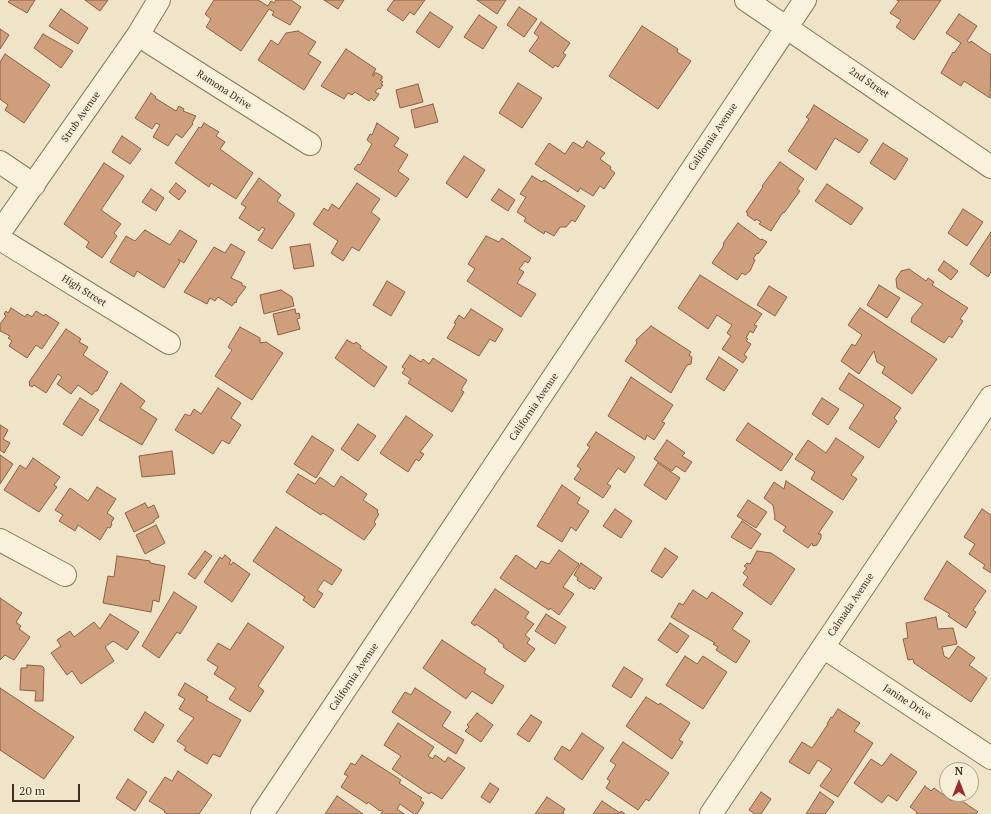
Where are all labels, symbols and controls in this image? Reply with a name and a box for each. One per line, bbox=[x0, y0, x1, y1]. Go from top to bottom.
street label: 2nd Street bbox=[847, 65, 891, 101]
street label: Ramona Drive bbox=[194, 68, 254, 112]
street label: Strub Avenue bbox=[59, 89, 103, 145]
street label: California Avenue bbox=[686, 101, 740, 173]
street label: High Street bbox=[59, 273, 109, 309]
street label: California Avenue bbox=[507, 371, 561, 443]
street label: Calmada Avenue bbox=[825, 571, 877, 639]
street label: California Avenue bbox=[327, 641, 381, 713]
street label: Janine Drive bbox=[881, 682, 933, 722]
north arrow bbox=[939, 762, 979, 802]
text: N bbox=[955, 764, 963, 778]
scale bar bbox=[14, 776, 82, 802]
text: 20 m bbox=[19, 783, 45, 798]

